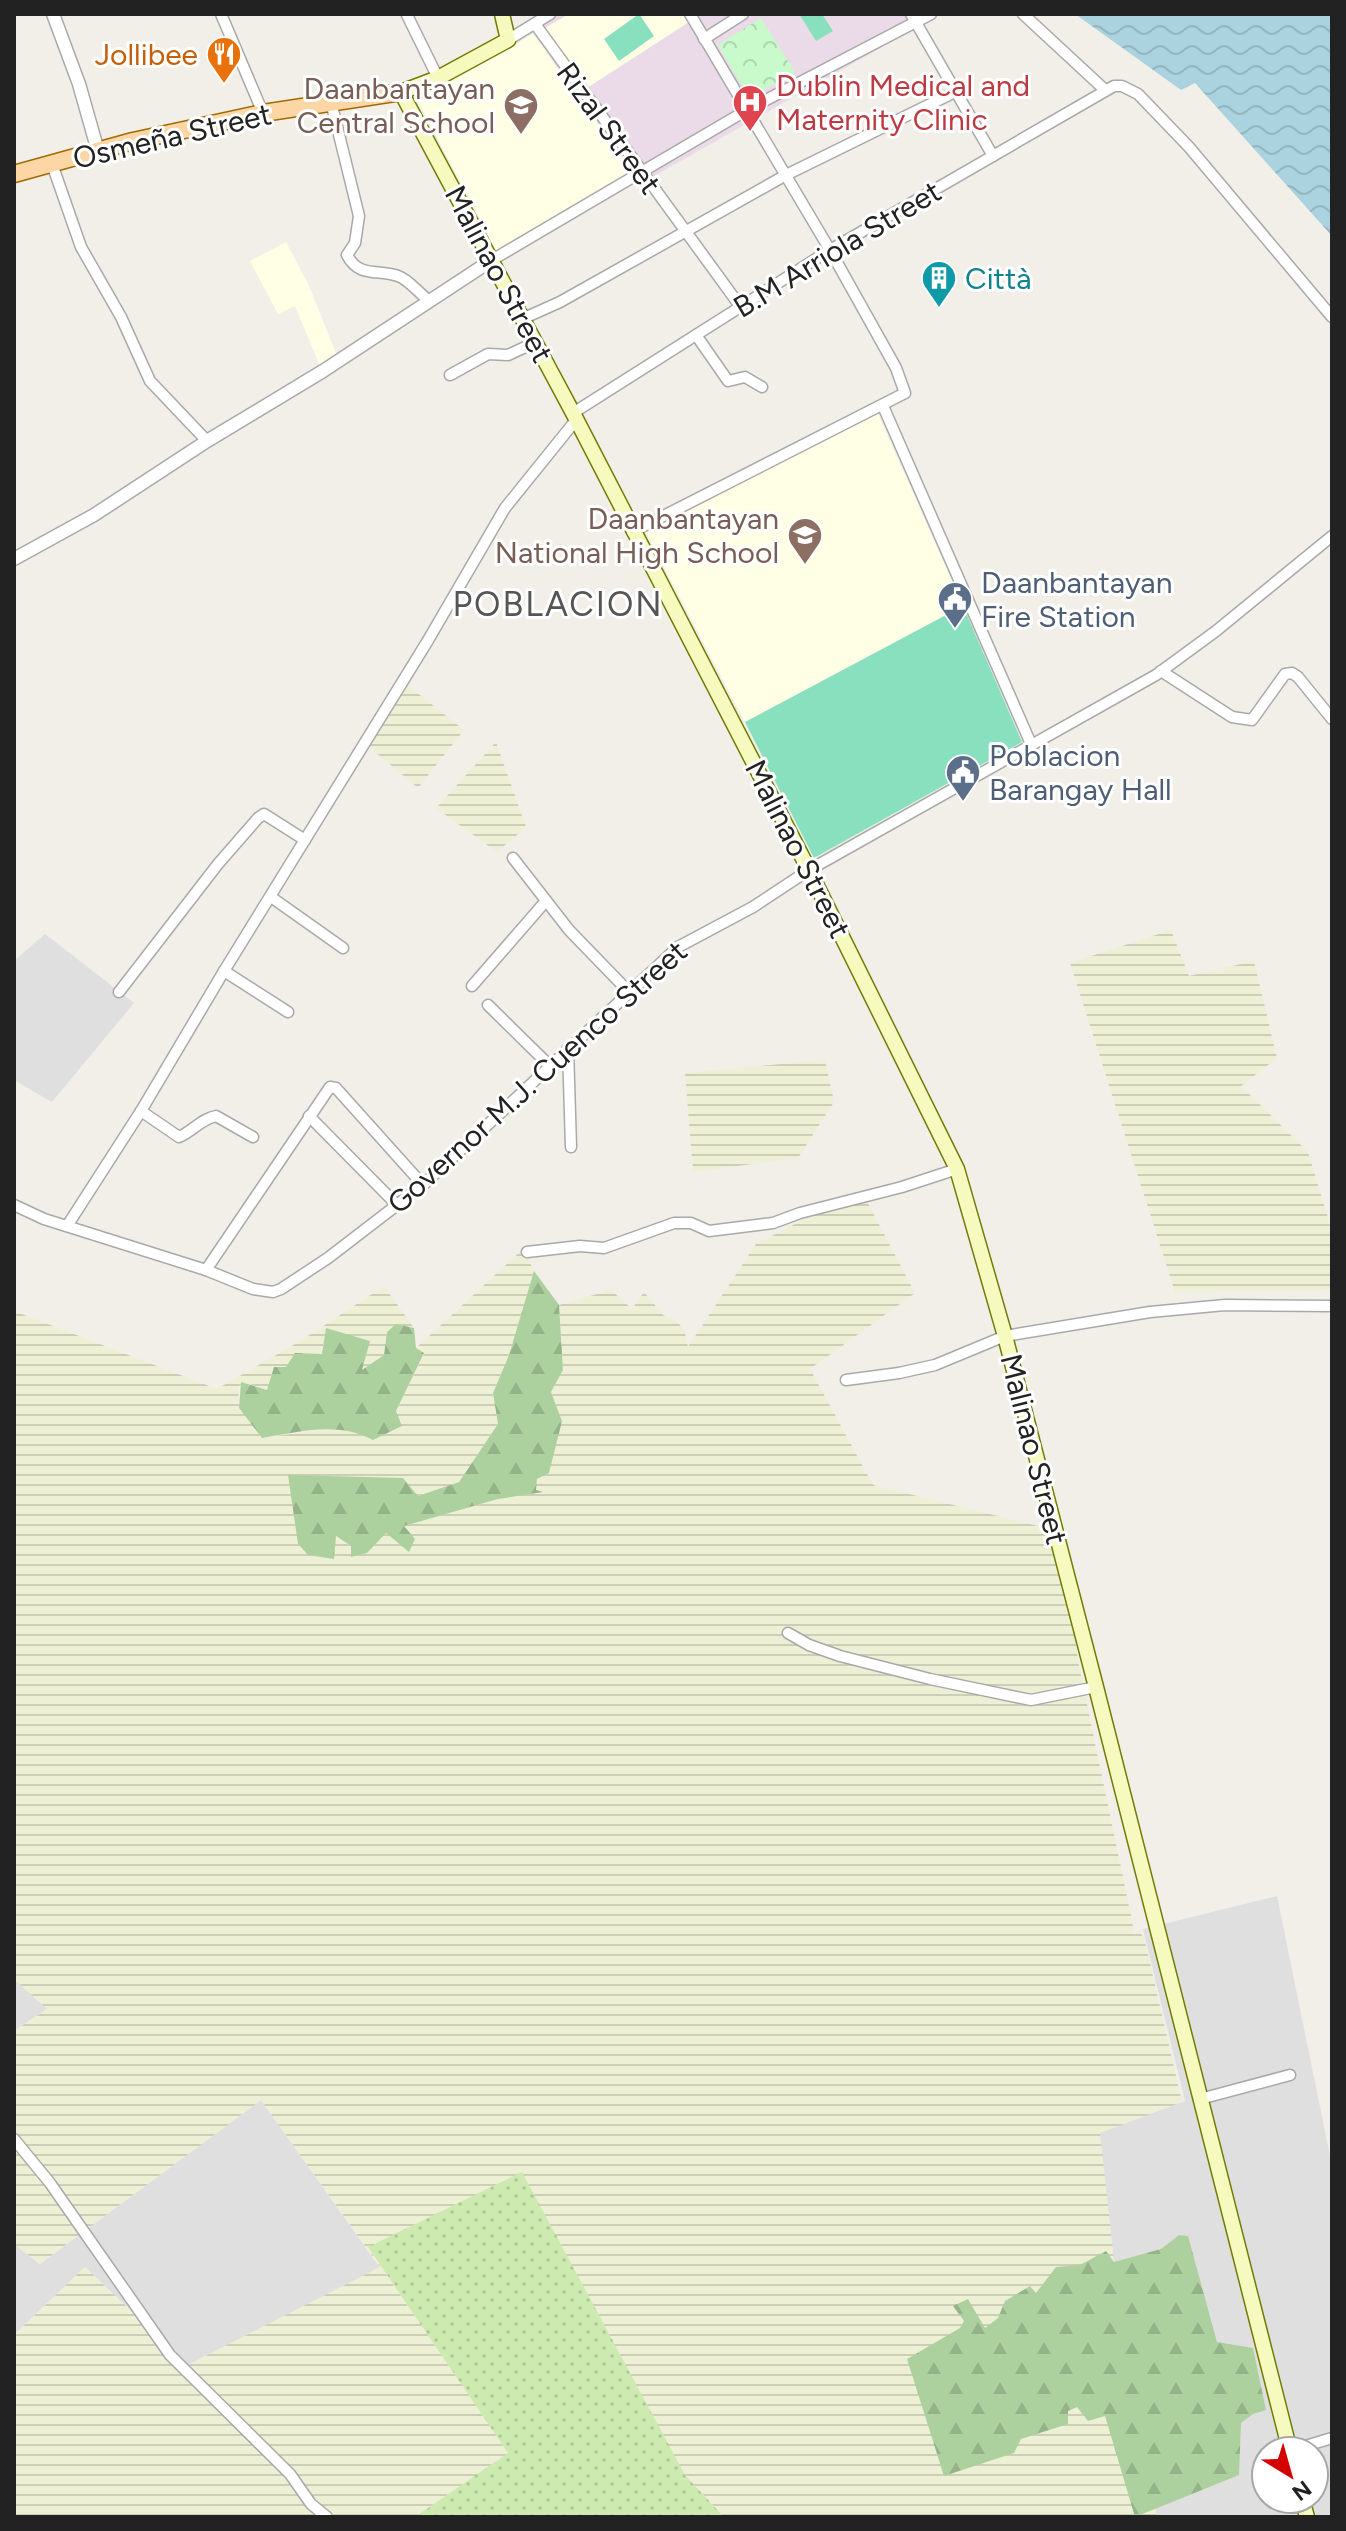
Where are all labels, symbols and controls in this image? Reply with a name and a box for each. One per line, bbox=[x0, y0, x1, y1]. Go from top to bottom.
restaurant icon: Jollibee bbox=[205, 35, 243, 85]
place label: Jollibee bbox=[95, 36, 198, 73]
street label: Rizal Street bbox=[549, 55, 669, 201]
place label: Dublin Medical and Maternity Clinic bbox=[776, 67, 1030, 138]
place label: Daanbantayan Central School bbox=[297, 70, 495, 141]
hospital icon: Dublin Medical and Maternity Clinic bbox=[731, 83, 769, 133]
school or university icon: Daanbantayan Central School bbox=[502, 86, 540, 136]
street label: Osmeña Street bbox=[69, 95, 275, 177]
street label: B.M Arriola Street bbox=[726, 172, 948, 326]
street label: Malinao Street bbox=[437, 179, 561, 369]
building icon: Città bbox=[920, 259, 958, 309]
place label: Città bbox=[965, 260, 1031, 297]
place label: Daanbantayan National High School bbox=[495, 500, 779, 571]
school or university icon: Daanbantayan National High School bbox=[786, 516, 824, 566]
place label: Daanbantayan Fire Station bbox=[981, 564, 1172, 635]
public building icon: Daanbantayan Fire Station bbox=[936, 580, 974, 630]
district label: POBLACION bbox=[452, 584, 664, 625]
place label: Poblacion Barangay Hall bbox=[989, 737, 1172, 808]
public building icon: Poblacion Barangay Hall bbox=[944, 753, 982, 803]
street label: Malinao Street bbox=[737, 754, 859, 944]
street label: Governor M.J. Cuenco Street bbox=[380, 933, 694, 1221]
street label: Malinao Street bbox=[992, 1350, 1076, 1548]
north arrow bbox=[1250, 2435, 1330, 2515]
text: N bbox=[1287, 2475, 1317, 2506]

